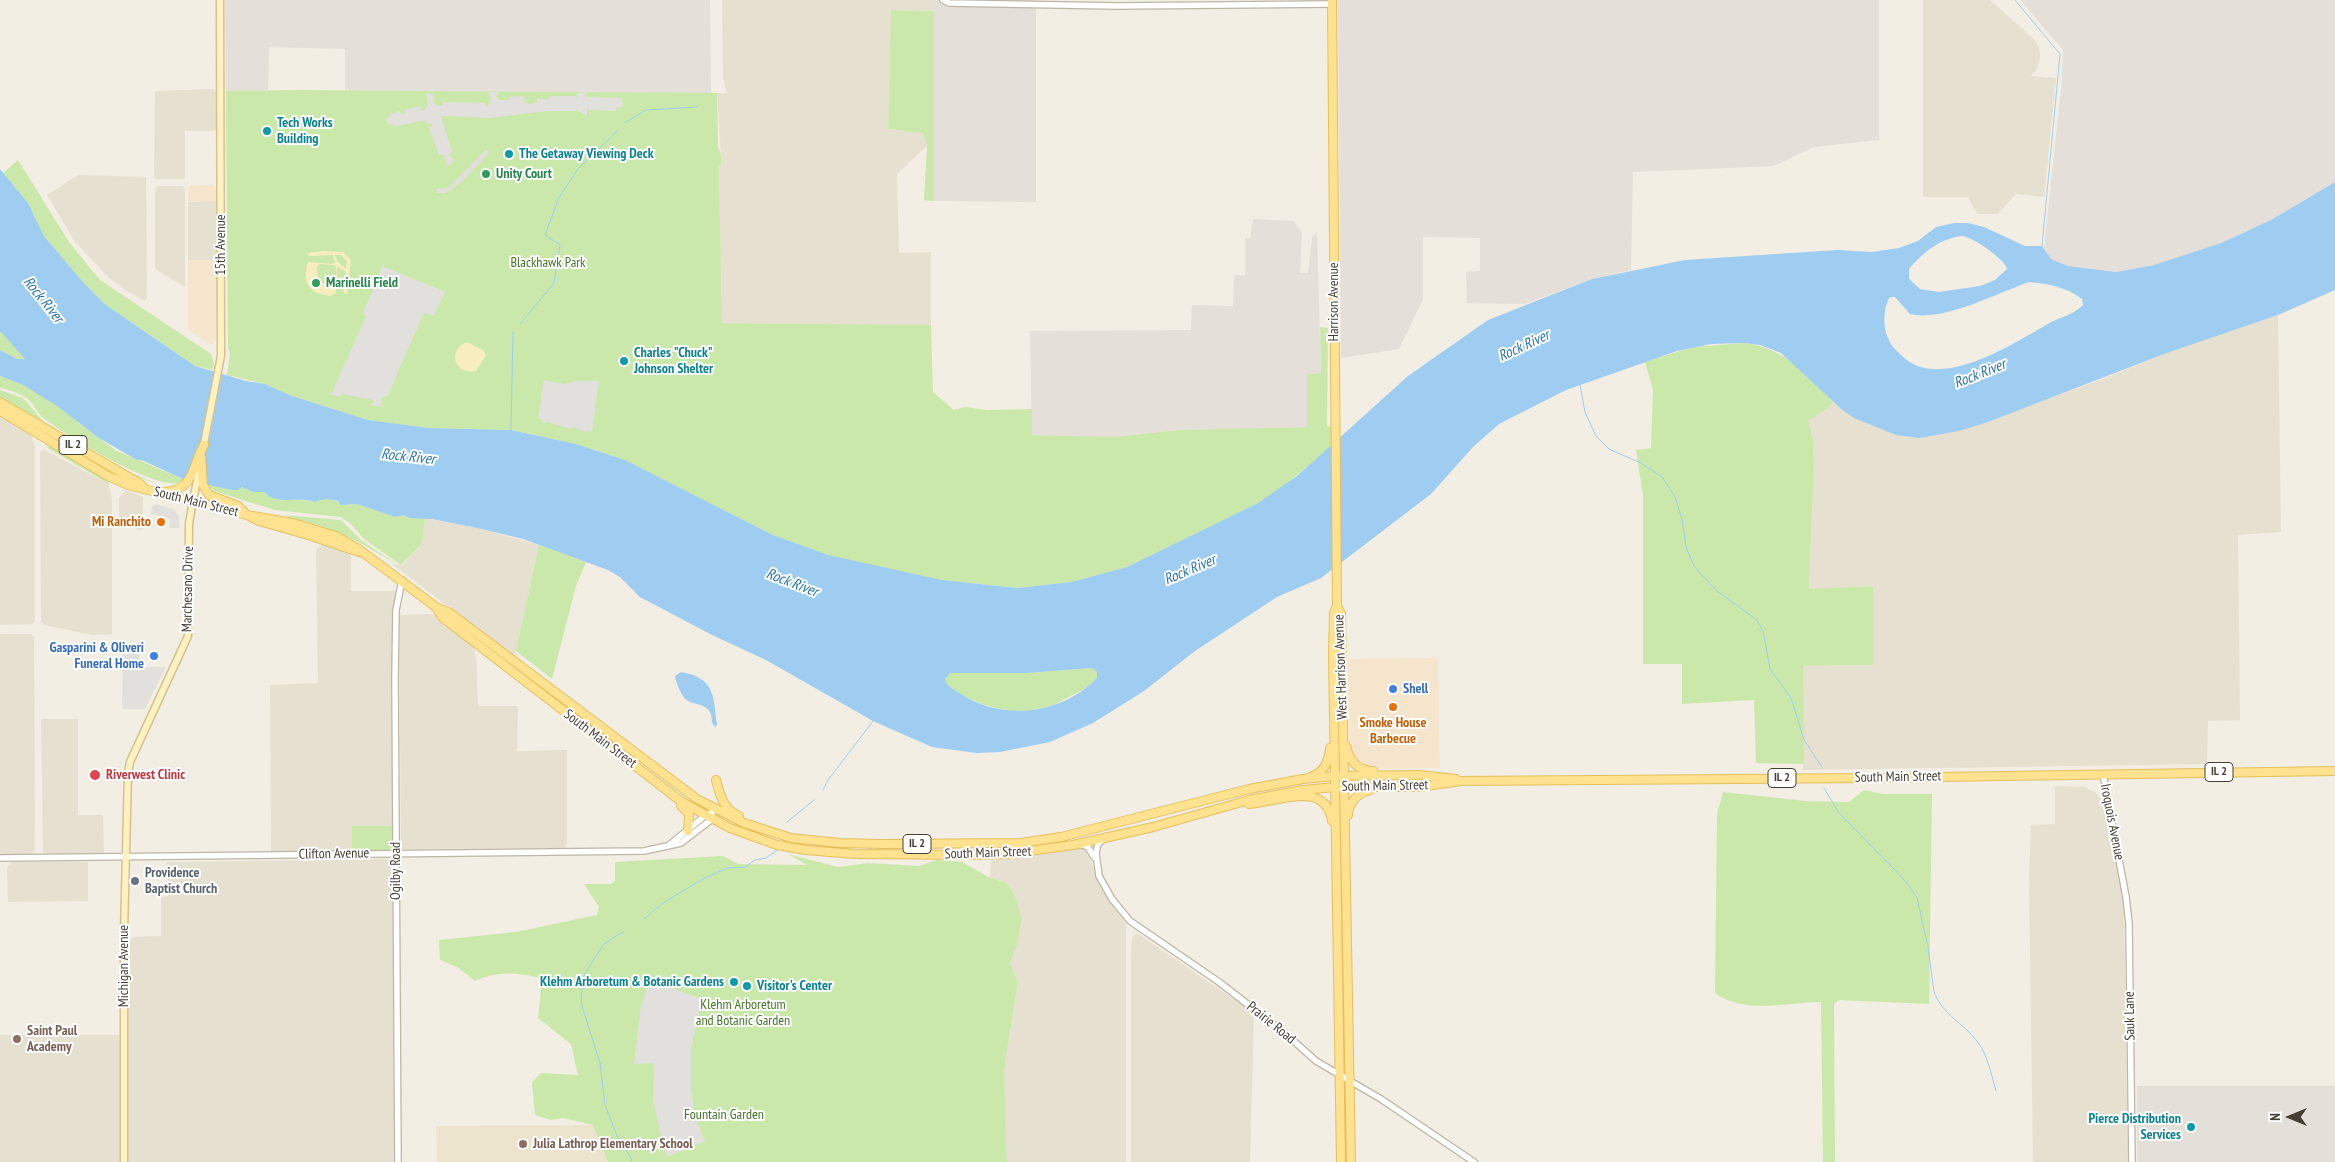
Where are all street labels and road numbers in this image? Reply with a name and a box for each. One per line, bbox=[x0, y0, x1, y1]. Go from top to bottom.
street label: 15th Avenue bbox=[213, 215, 229, 275]
street label: Harrison Avenue bbox=[1326, 262, 1342, 342]
road number: IL 2 bbox=[59, 436, 87, 454]
street label: South Main Street bbox=[152, 483, 240, 521]
street label: Marchesano Drive bbox=[179, 546, 197, 632]
street label: West Harrison Avenue bbox=[1331, 614, 1351, 720]
street label: South Main Street bbox=[560, 706, 640, 772]
road number: IL 2 bbox=[2205, 762, 2233, 782]
road number: IL 2 bbox=[1768, 768, 1796, 788]
street label: South Main Street bbox=[1854, 768, 1942, 786]
street label: South Main Street bbox=[1341, 777, 1429, 795]
street label: Iroquois Avenue bbox=[2096, 782, 2128, 862]
road number: IL 2 bbox=[903, 834, 931, 854]
street label: Ogilby Road bbox=[388, 842, 404, 900]
street label: South Main Street bbox=[944, 843, 1032, 863]
street label: Clifton Avenue bbox=[299, 845, 369, 863]
street label: Michigan Avenue bbox=[116, 925, 132, 1007]
street label: Sauk Lane bbox=[2121, 991, 2139, 1041]
street label: Prairie Road bbox=[1243, 998, 1299, 1048]

